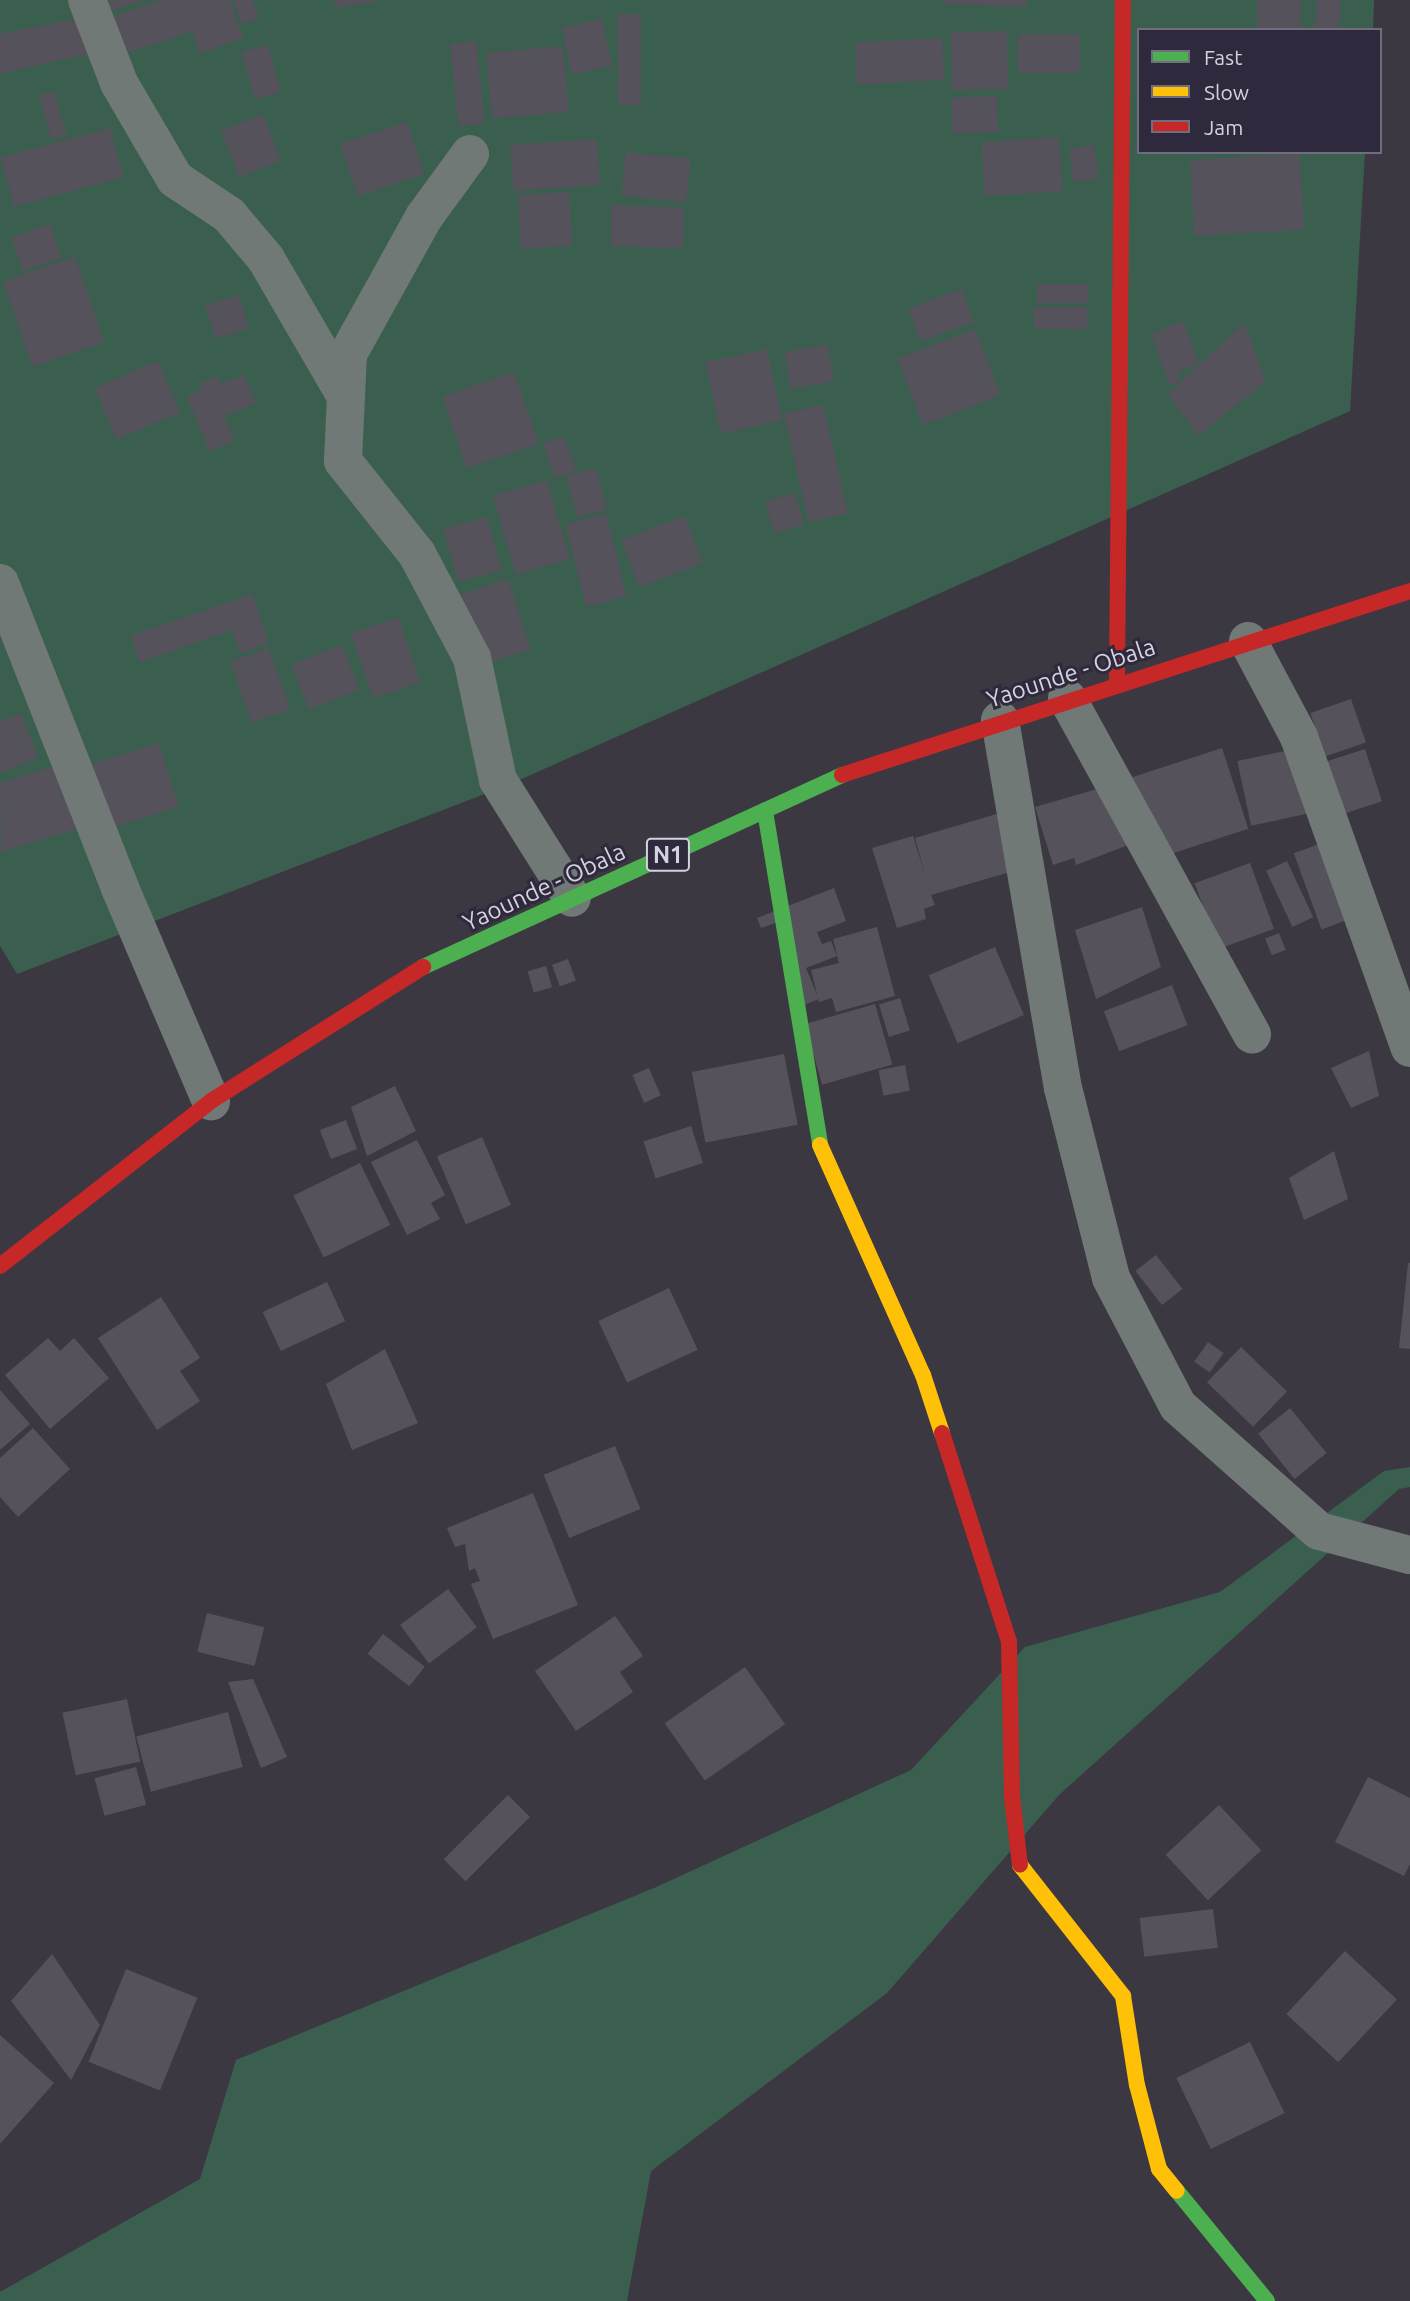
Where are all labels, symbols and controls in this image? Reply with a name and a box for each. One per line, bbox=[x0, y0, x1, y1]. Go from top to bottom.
legend bbox=[1137, 28, 1382, 154]
text: Fast bbox=[1204, 45, 1242, 69]
text: Slow bbox=[1204, 80, 1249, 104]
text: Jam bbox=[1204, 115, 1243, 139]
street label: Yaounde - Obala bbox=[983, 632, 1159, 714]
road number: N1 bbox=[645, 835, 691, 874]
street label: Yaounde - Obala bbox=[458, 837, 630, 937]

